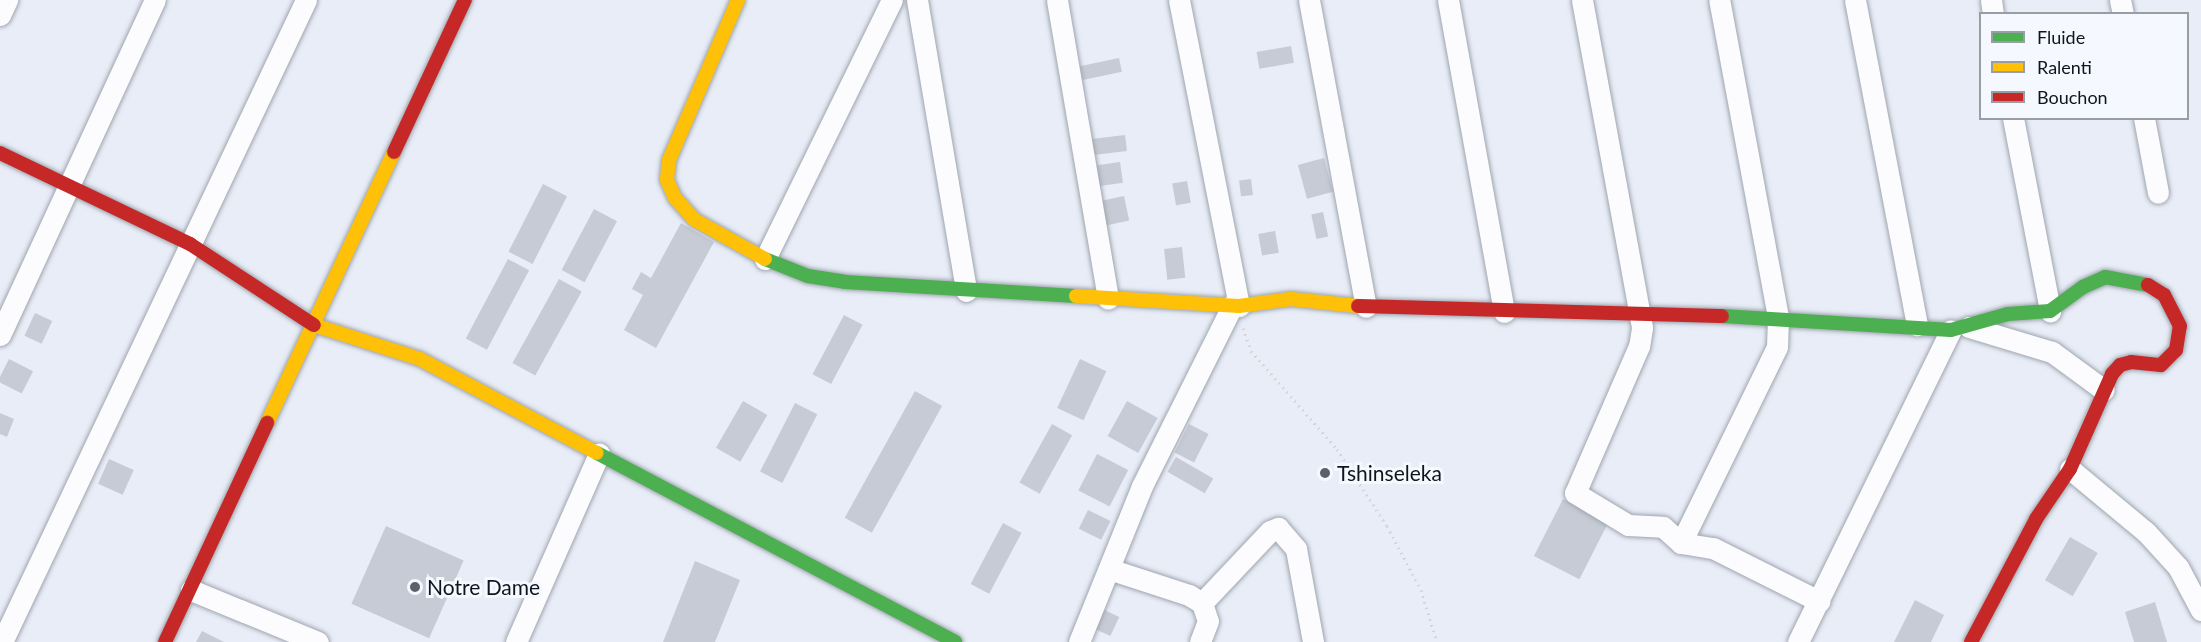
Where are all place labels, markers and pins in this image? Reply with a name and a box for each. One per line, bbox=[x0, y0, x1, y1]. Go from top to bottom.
place label: Tshinseleka bbox=[1337, 460, 1442, 486]
marker: Tshinseleka bbox=[1318, 466, 1332, 480]
place label: Notre Dame bbox=[427, 574, 540, 600]
marker: Notre Dame bbox=[408, 580, 422, 594]

